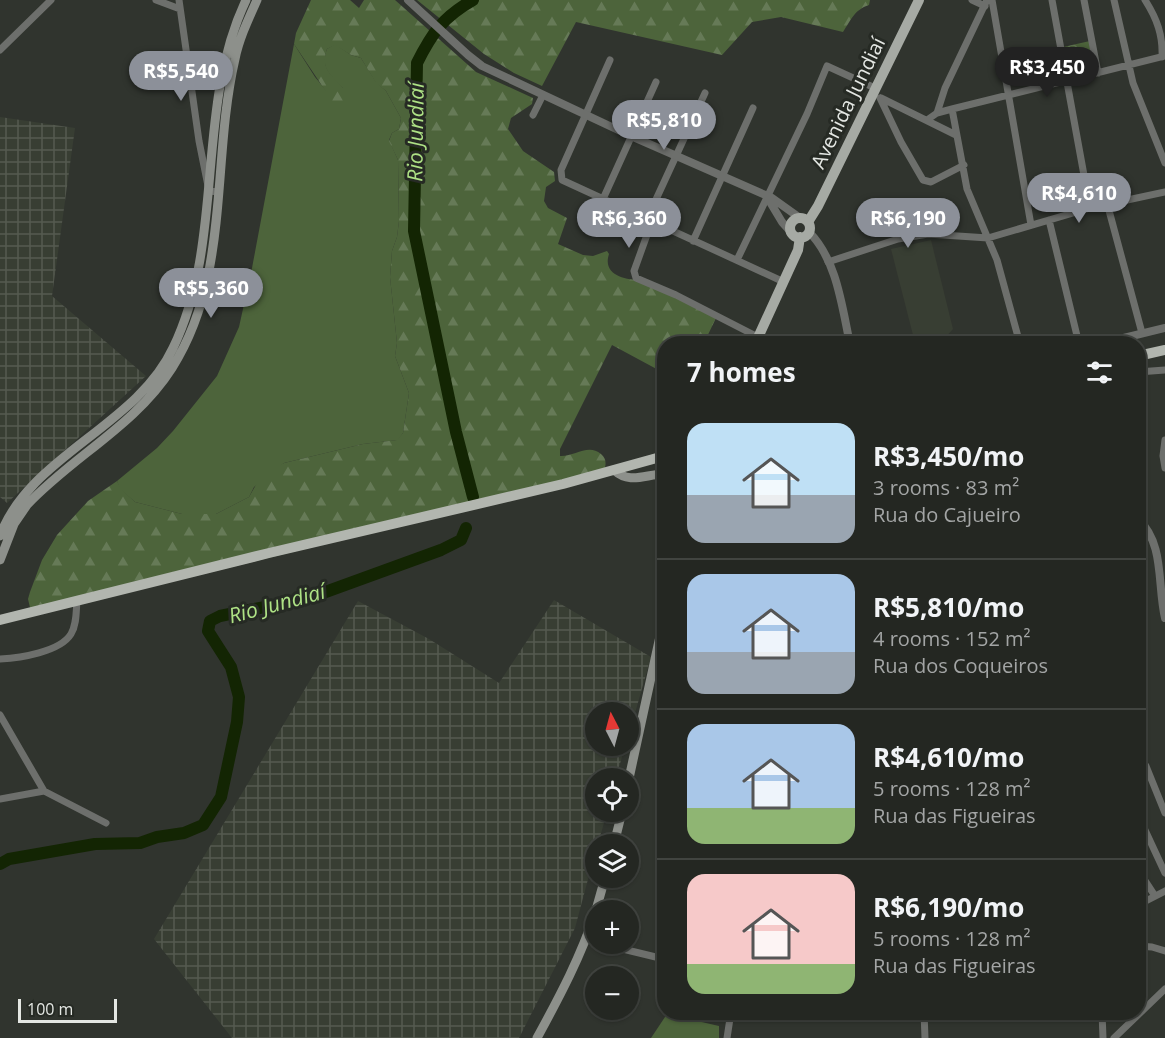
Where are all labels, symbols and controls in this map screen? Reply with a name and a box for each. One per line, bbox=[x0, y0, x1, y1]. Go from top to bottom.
street label: Avenida Jundiaí bbox=[804, 32, 891, 173]
pin: R$3,450 bbox=[992, 47, 1102, 98]
pin: R$5,540 bbox=[126, 51, 236, 102]
text: R$3,450 bbox=[1009, 53, 1085, 80]
text: R$5,540 bbox=[143, 57, 219, 84]
water label: Rio Jundiaí bbox=[400, 80, 430, 182]
pin: R$5,810 bbox=[609, 100, 719, 151]
text: R$5,810 bbox=[626, 106, 702, 133]
pin: R$4,610 bbox=[1024, 173, 1134, 224]
text: R$4,610 bbox=[1041, 179, 1117, 206]
pin: R$6,360 bbox=[574, 198, 684, 249]
pin: R$6,190 bbox=[853, 198, 963, 249]
text: R$6,360 bbox=[591, 204, 667, 231]
text: R$6,190 bbox=[870, 204, 946, 231]
pin: R$5,360 bbox=[156, 268, 266, 319]
text: R$5,360 bbox=[173, 274, 249, 301]
text: 7 homes bbox=[687, 354, 796, 390]
icon: filters bbox=[1083, 356, 1116, 389]
text: R$3,450/mo bbox=[873, 438, 1024, 474]
icon: home bbox=[735, 447, 807, 519]
text: 3 rooms · 83 m² bbox=[873, 474, 1019, 501]
text: Rua do Cajueiro bbox=[873, 501, 1021, 528]
water label: Rio Jundiaí bbox=[225, 576, 331, 629]
text: R$5,810/mo bbox=[873, 589, 1024, 625]
icon: home bbox=[735, 598, 807, 670]
text: 4 rooms · 152 m² bbox=[873, 625, 1031, 652]
text: Rua dos Coqueiros bbox=[873, 652, 1048, 679]
north arrow bbox=[585, 702, 639, 756]
map controls bbox=[585, 702, 639, 1020]
text: R$4,610/mo bbox=[873, 739, 1024, 775]
icon: home bbox=[735, 748, 807, 820]
button: locate bbox=[585, 768, 639, 822]
text: 5 rooms · 128 m² bbox=[873, 775, 1031, 802]
text: Rua das Figueiras bbox=[873, 802, 1036, 829]
button: layers bbox=[585, 834, 639, 888]
text: R$6,190/mo bbox=[873, 889, 1024, 925]
icon: home bbox=[735, 898, 807, 970]
button: + bbox=[585, 900, 639, 954]
text: 5 rooms · 128 m² bbox=[873, 925, 1031, 952]
text: Rua das Figueiras bbox=[873, 952, 1036, 979]
button: − bbox=[585, 966, 639, 1020]
scale bar bbox=[18, 996, 117, 1024]
text: 100 m bbox=[27, 998, 73, 1020]

